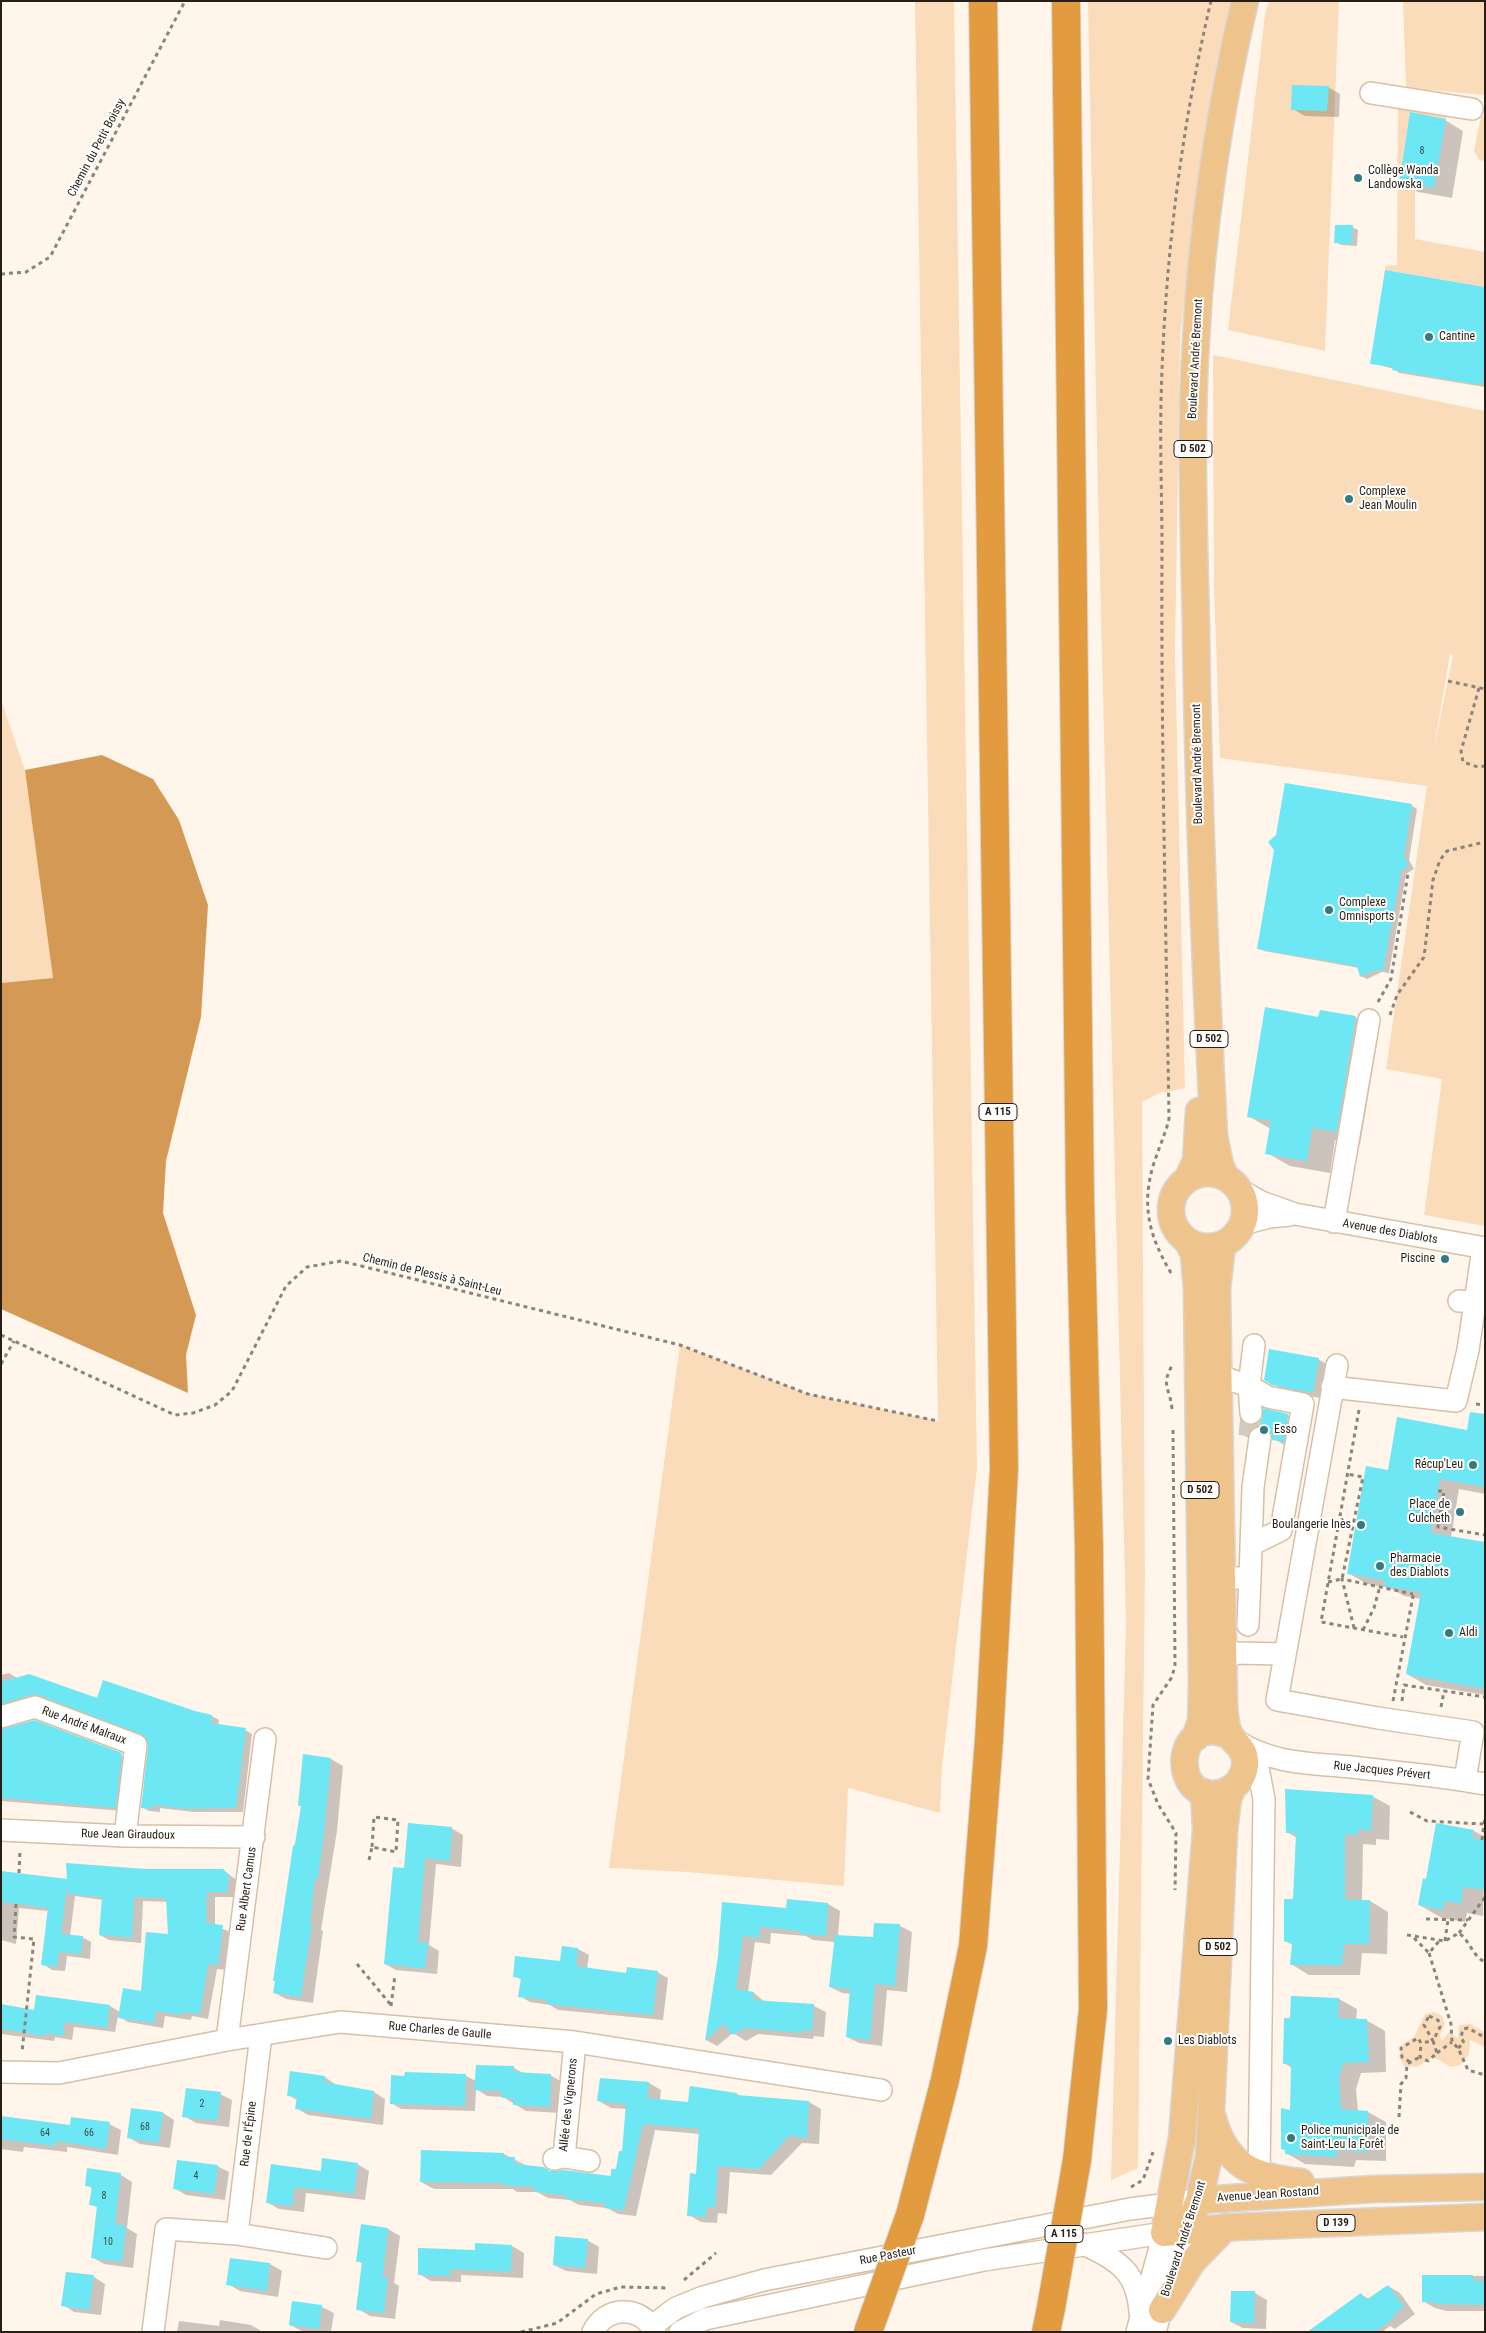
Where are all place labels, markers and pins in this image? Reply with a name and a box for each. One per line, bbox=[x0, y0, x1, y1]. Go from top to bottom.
place label: Collège Wanda Landowska bbox=[1368, 164, 1438, 192]
marker: Collège Wanda Landowska bbox=[1352, 172, 1364, 184]
place label: Cantine bbox=[1439, 330, 1475, 344]
marker: Cantine bbox=[1423, 331, 1435, 343]
place label: Complexe Jean Moulin bbox=[1359, 485, 1417, 513]
marker: Complexe Jean Moulin bbox=[1343, 493, 1355, 505]
place label: Complexe Omnisports bbox=[1339, 896, 1394, 924]
marker: Complexe Omnisports bbox=[1323, 904, 1335, 916]
place label: Piscine bbox=[1400, 1252, 1435, 1266]
marker: Piscine bbox=[1439, 1253, 1451, 1265]
place label: Esso bbox=[1274, 1423, 1297, 1437]
marker: Esso bbox=[1258, 1424, 1270, 1436]
place label: Récup'Leu bbox=[1415, 1458, 1463, 1472]
marker: Récup'Leu bbox=[1467, 1459, 1479, 1471]
place label: Place de Culcheth bbox=[1408, 1498, 1450, 1526]
marker: Place de Culcheth bbox=[1454, 1506, 1466, 1518]
place label: Boulangerie Inès bbox=[1272, 1518, 1351, 1532]
marker: Boulangerie Inès bbox=[1355, 1519, 1367, 1531]
place label: Pharmacie des Diablots bbox=[1390, 1552, 1449, 1580]
marker: Pharmacie des Diablots bbox=[1374, 1560, 1386, 1572]
place label: Aldi bbox=[1459, 1626, 1477, 1640]
marker: Aldi bbox=[1443, 1627, 1455, 1639]
place label: Les Diablots bbox=[1178, 2034, 1237, 2048]
marker: Les Diablots bbox=[1162, 2035, 1174, 2047]
place label: Police municipale de Saint-Leu la Forêt bbox=[1301, 2124, 1399, 2152]
marker: Police municipale de Saint-Leu la Forêt bbox=[1285, 2132, 1297, 2144]

